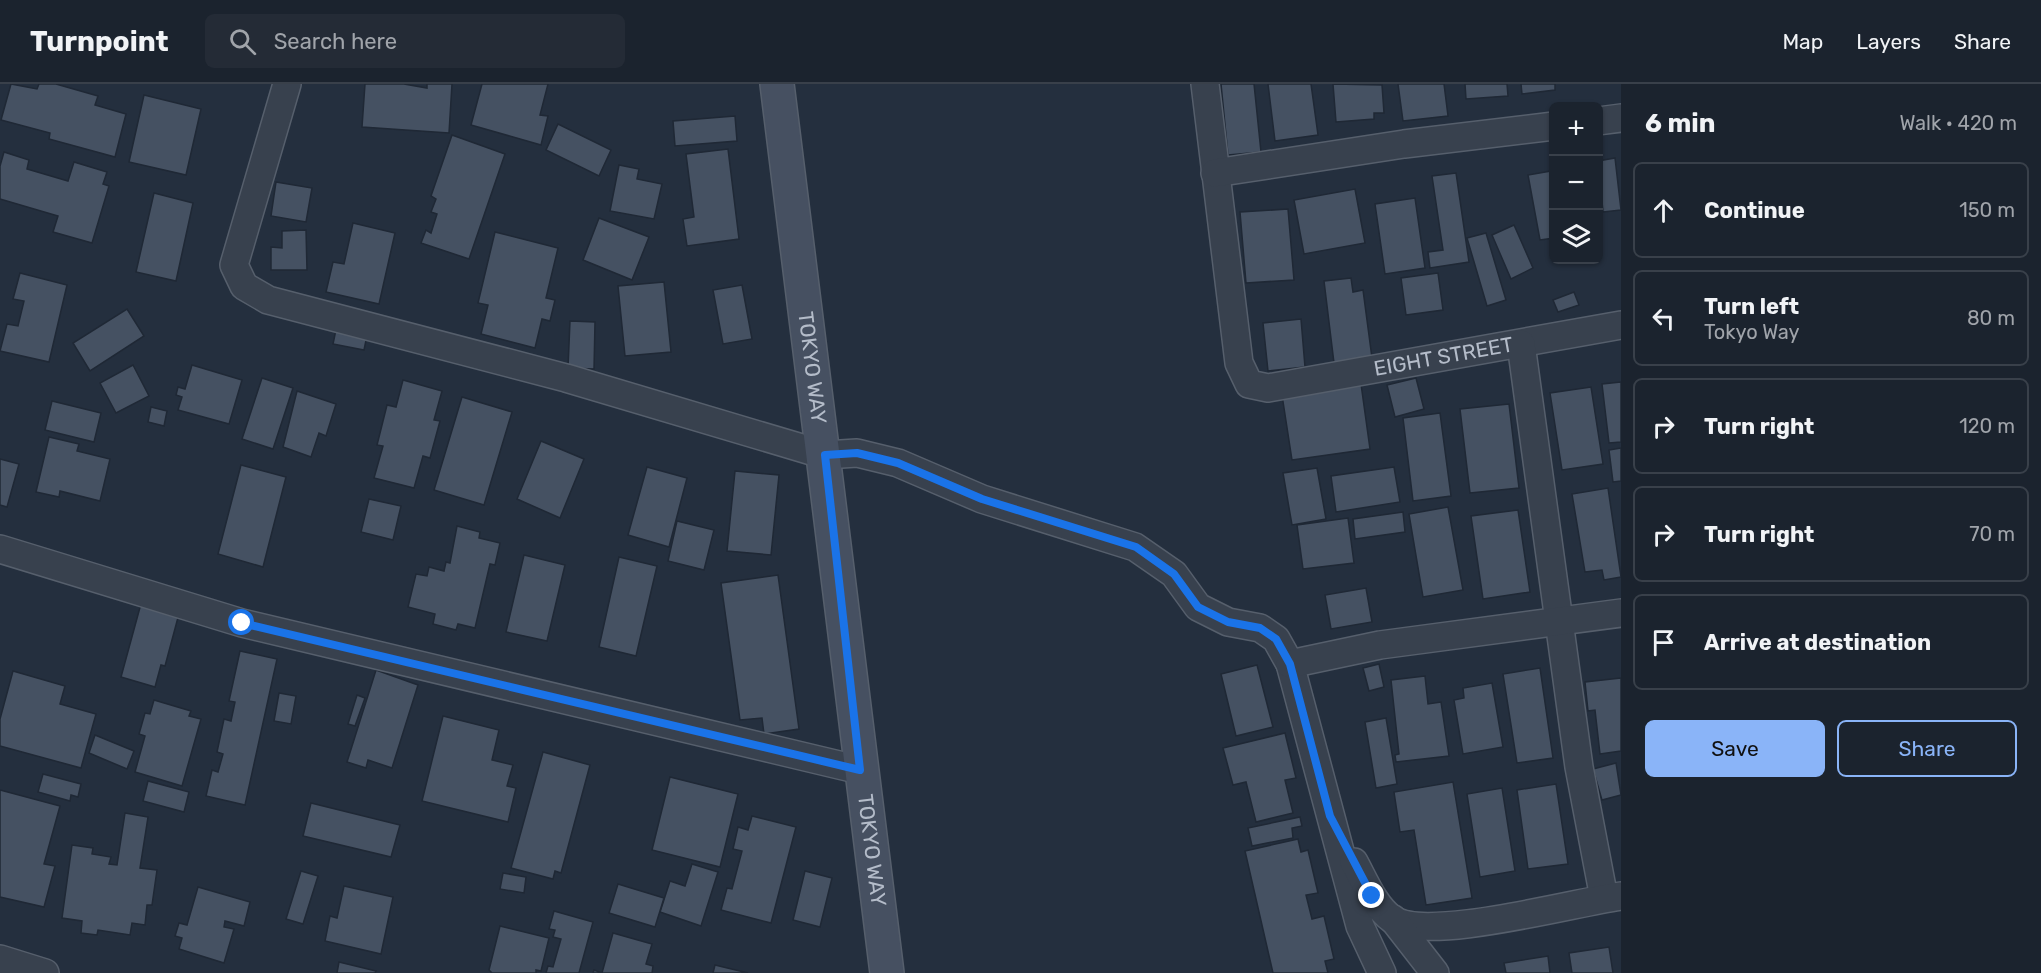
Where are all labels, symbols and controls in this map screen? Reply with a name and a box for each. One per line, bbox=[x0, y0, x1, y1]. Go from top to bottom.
search box bbox=[205, 14, 625, 68]
text: Turnpoint bbox=[30, 25, 169, 58]
icon: search bbox=[226, 25, 259, 58]
text: Search here bbox=[274, 28, 397, 55]
text: Map bbox=[1782, 29, 1823, 54]
text: Layers bbox=[1856, 29, 1921, 54]
text: Share bbox=[1954, 29, 2011, 54]
map controls bbox=[1549, 102, 1603, 264]
button: + bbox=[1549, 102, 1603, 156]
text: 6 min bbox=[1645, 108, 1715, 139]
text: Walk · 420 m bbox=[1899, 111, 2017, 135]
button: − bbox=[1549, 156, 1603, 210]
icon: ahead bbox=[1647, 194, 1680, 227]
text: Continue bbox=[1704, 197, 1805, 224]
text: 150 m bbox=[1959, 198, 2015, 222]
button: layers bbox=[1549, 210, 1603, 264]
text: Turn left bbox=[1704, 293, 1799, 320]
icon: left bbox=[1647, 302, 1680, 335]
text: 80 m bbox=[1967, 306, 2015, 330]
street label: TOKYO WAY bbox=[793, 310, 832, 425]
text: Tokyo Way bbox=[1704, 320, 1800, 344]
street label: EIGHT STREET bbox=[1372, 331, 1515, 381]
icon: right bbox=[1647, 410, 1680, 443]
text: Turn right bbox=[1704, 413, 1814, 440]
text: 120 m bbox=[1959, 414, 2015, 438]
icon: right bbox=[1647, 518, 1680, 551]
text: Turn right bbox=[1704, 521, 1814, 548]
text: 70 m bbox=[1969, 522, 2015, 546]
route start bbox=[228, 609, 254, 635]
icon: arrive bbox=[1647, 626, 1680, 659]
text: Arrive at destination bbox=[1704, 629, 1931, 656]
button: Save bbox=[1645, 720, 1825, 777]
button: Share bbox=[1837, 720, 2017, 777]
street label: TOKYO WAY bbox=[853, 792, 892, 908]
route end bbox=[1358, 882, 1384, 908]

